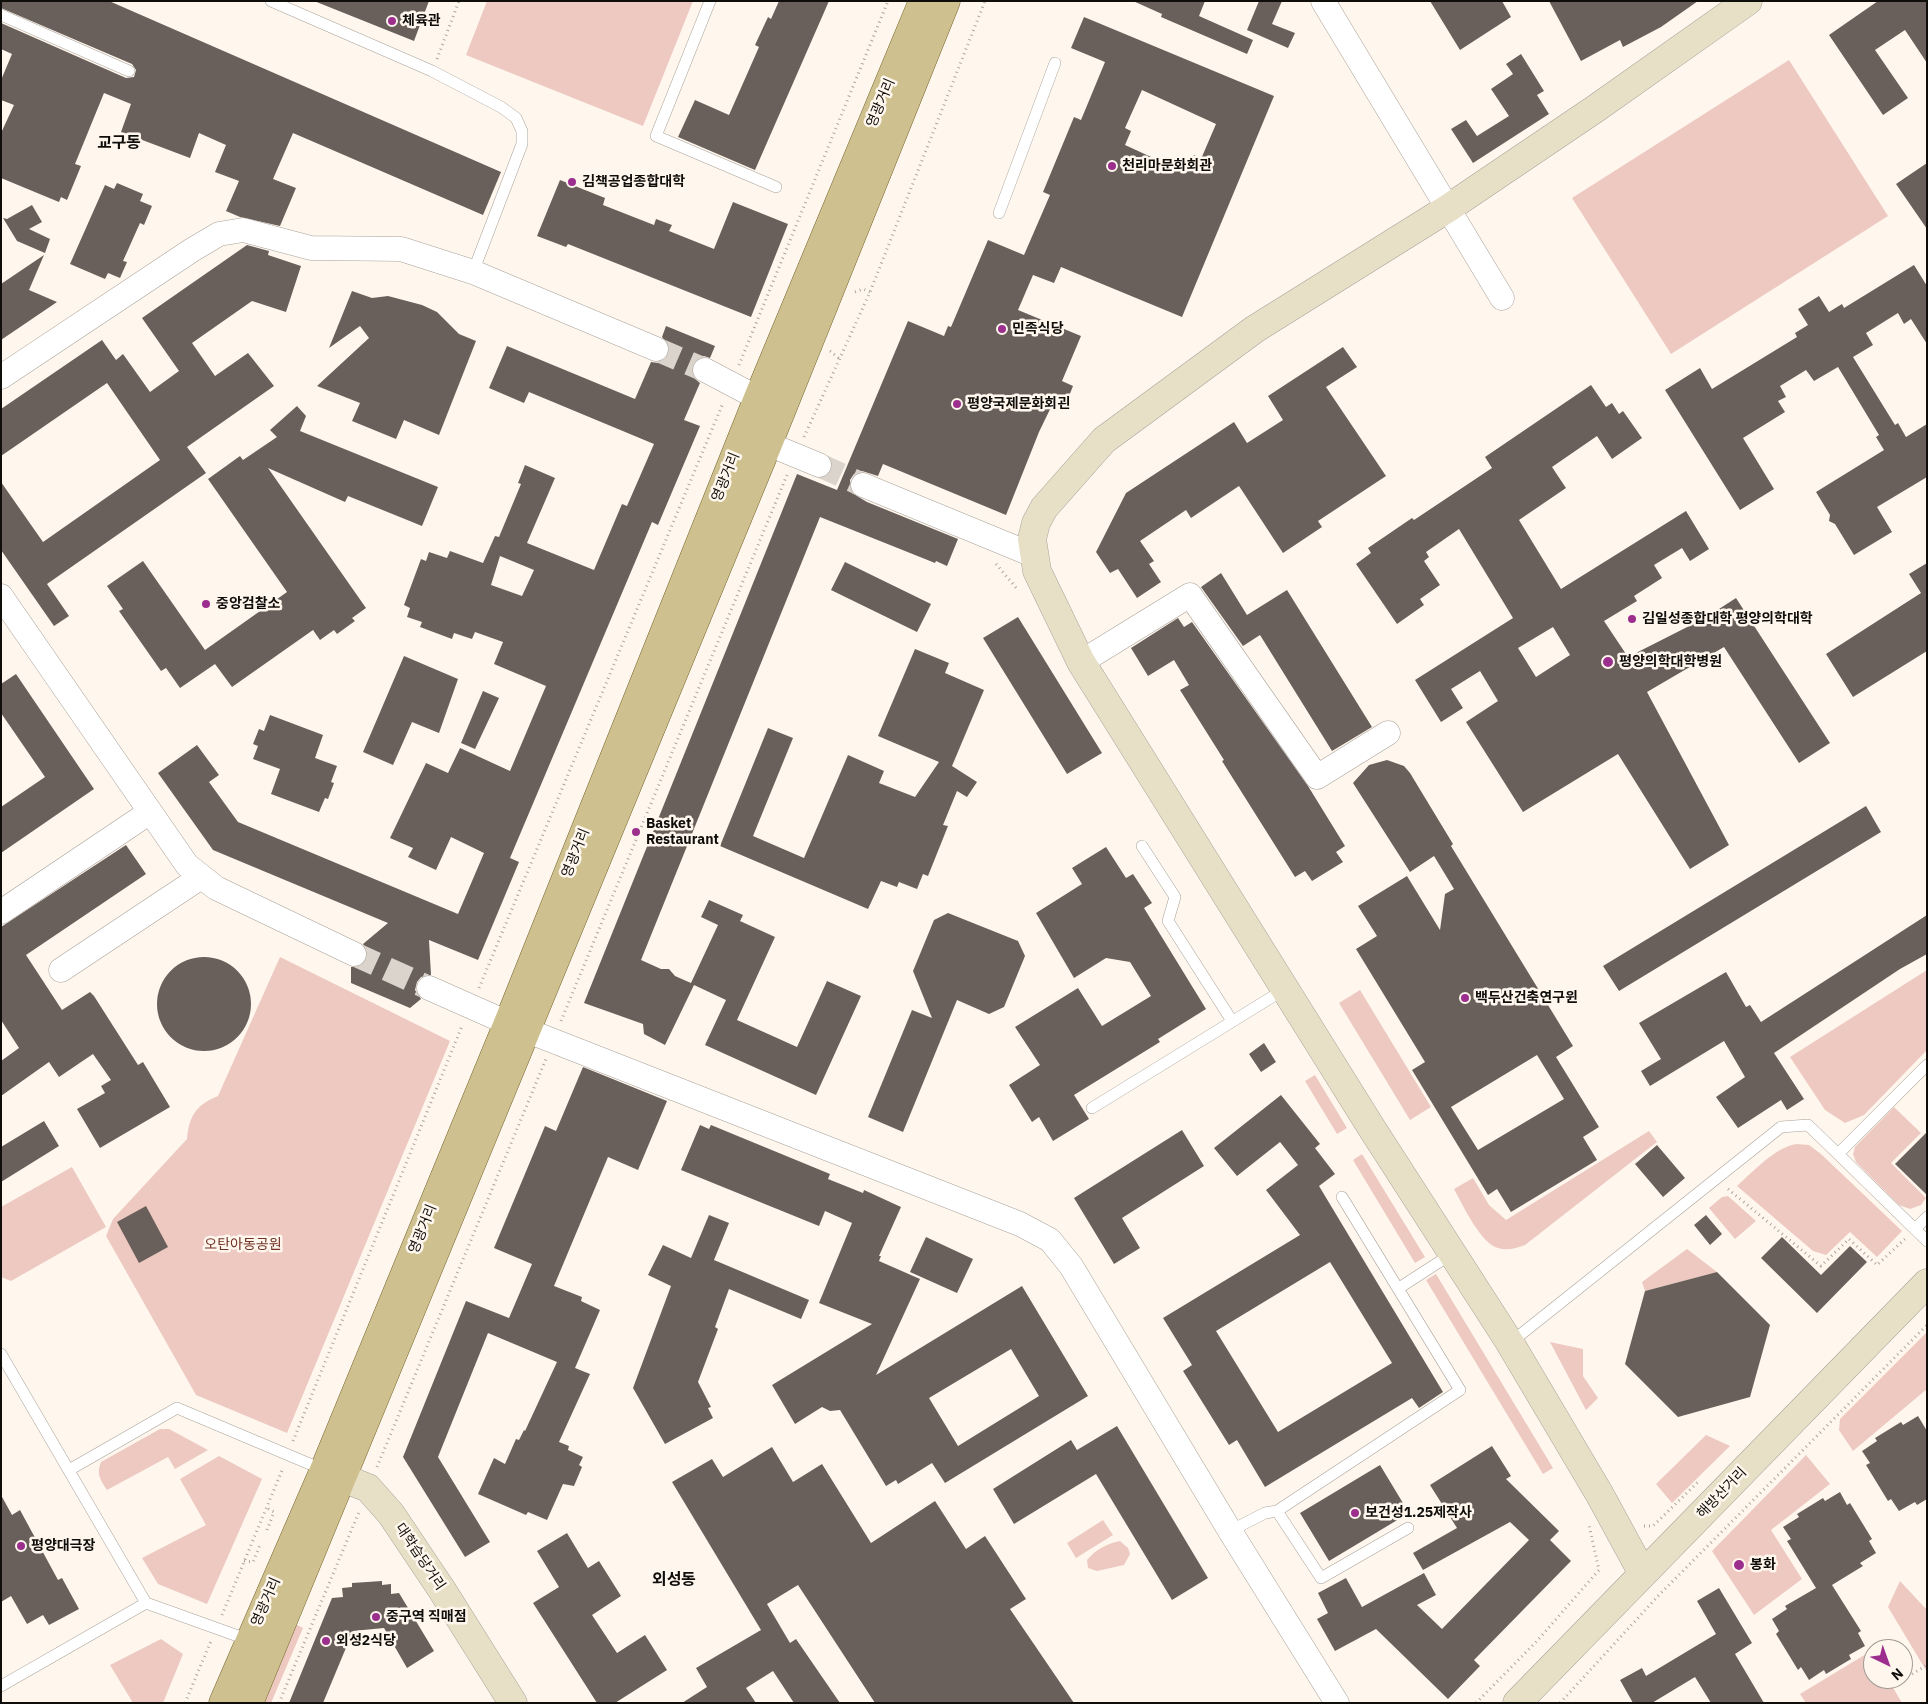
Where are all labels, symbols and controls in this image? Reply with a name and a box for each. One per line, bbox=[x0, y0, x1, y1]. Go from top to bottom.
place label: 체육관 bbox=[402, 13, 441, 29]
marker: 체육관 bbox=[386, 15, 398, 27]
street label: 영광거리 bbox=[863, 76, 899, 130]
district label: 교구동 bbox=[97, 133, 141, 153]
place label: 천리마문화회관 bbox=[1122, 158, 1212, 174]
marker: 천리마문화회관 bbox=[1106, 160, 1118, 172]
place label: 김책공업종합대학 bbox=[582, 174, 685, 190]
marker: 김책공업종합대학 bbox=[566, 176, 578, 188]
place label: 민족식당 bbox=[1012, 321, 1064, 337]
marker: 민족식당 bbox=[996, 323, 1008, 335]
place label: 평양국제문화회괸 bbox=[967, 396, 1070, 412]
marker: 평양국제문화회괸 bbox=[951, 398, 963, 410]
street label: 영광거리 bbox=[709, 450, 743, 504]
place label: 중앙검찰소 bbox=[216, 596, 280, 612]
marker: 중앙검찰소 bbox=[200, 598, 212, 610]
place label: 김일성종합대학 평양의학대학 bbox=[1642, 611, 1813, 627]
marker: 김일성종합대학 평양의학대학 bbox=[1626, 613, 1638, 625]
place label: 평양의학대학병원 bbox=[1619, 654, 1722, 670]
marker: 평양의학대학병원 bbox=[1601, 655, 1615, 669]
place label: Basket Restaurant bbox=[646, 816, 719, 849]
street label: 영광거리 bbox=[559, 826, 593, 880]
marker: Basket Restaurant bbox=[630, 826, 642, 838]
place label: 백두산건축연구윈 bbox=[1475, 990, 1578, 1006]
marker: 백두산건축연구윈 bbox=[1459, 992, 1471, 1004]
street label: 영광거리 bbox=[406, 1202, 440, 1256]
park label: 오탄아동공원 bbox=[204, 1237, 282, 1253]
street label: 해방산거리 bbox=[1694, 1464, 1750, 1522]
place label: 보건성1.25제작사 bbox=[1365, 1505, 1472, 1521]
marker: 보건성1.25제작사 bbox=[1349, 1507, 1361, 1519]
street label: 대학습당거리 bbox=[391, 1520, 449, 1594]
place label: 평양대극장 bbox=[31, 1538, 95, 1554]
marker: 평양대극장 bbox=[15, 1540, 27, 1552]
place label: 봉화 bbox=[1750, 1557, 1776, 1573]
marker: 봉화 bbox=[1732, 1558, 1746, 1572]
district label: 외성동 bbox=[652, 1570, 696, 1590]
street label: 영광거리 bbox=[248, 1575, 284, 1629]
place label: 중구역 직매점 bbox=[386, 1609, 467, 1625]
marker: 중구역 직매점 bbox=[370, 1611, 382, 1623]
place label: 외성2식당 bbox=[336, 1633, 396, 1649]
marker: 외성2식당 bbox=[320, 1635, 332, 1647]
north arrow bbox=[1863, 1639, 1913, 1689]
text: N bbox=[1888, 1664, 1907, 1684]

